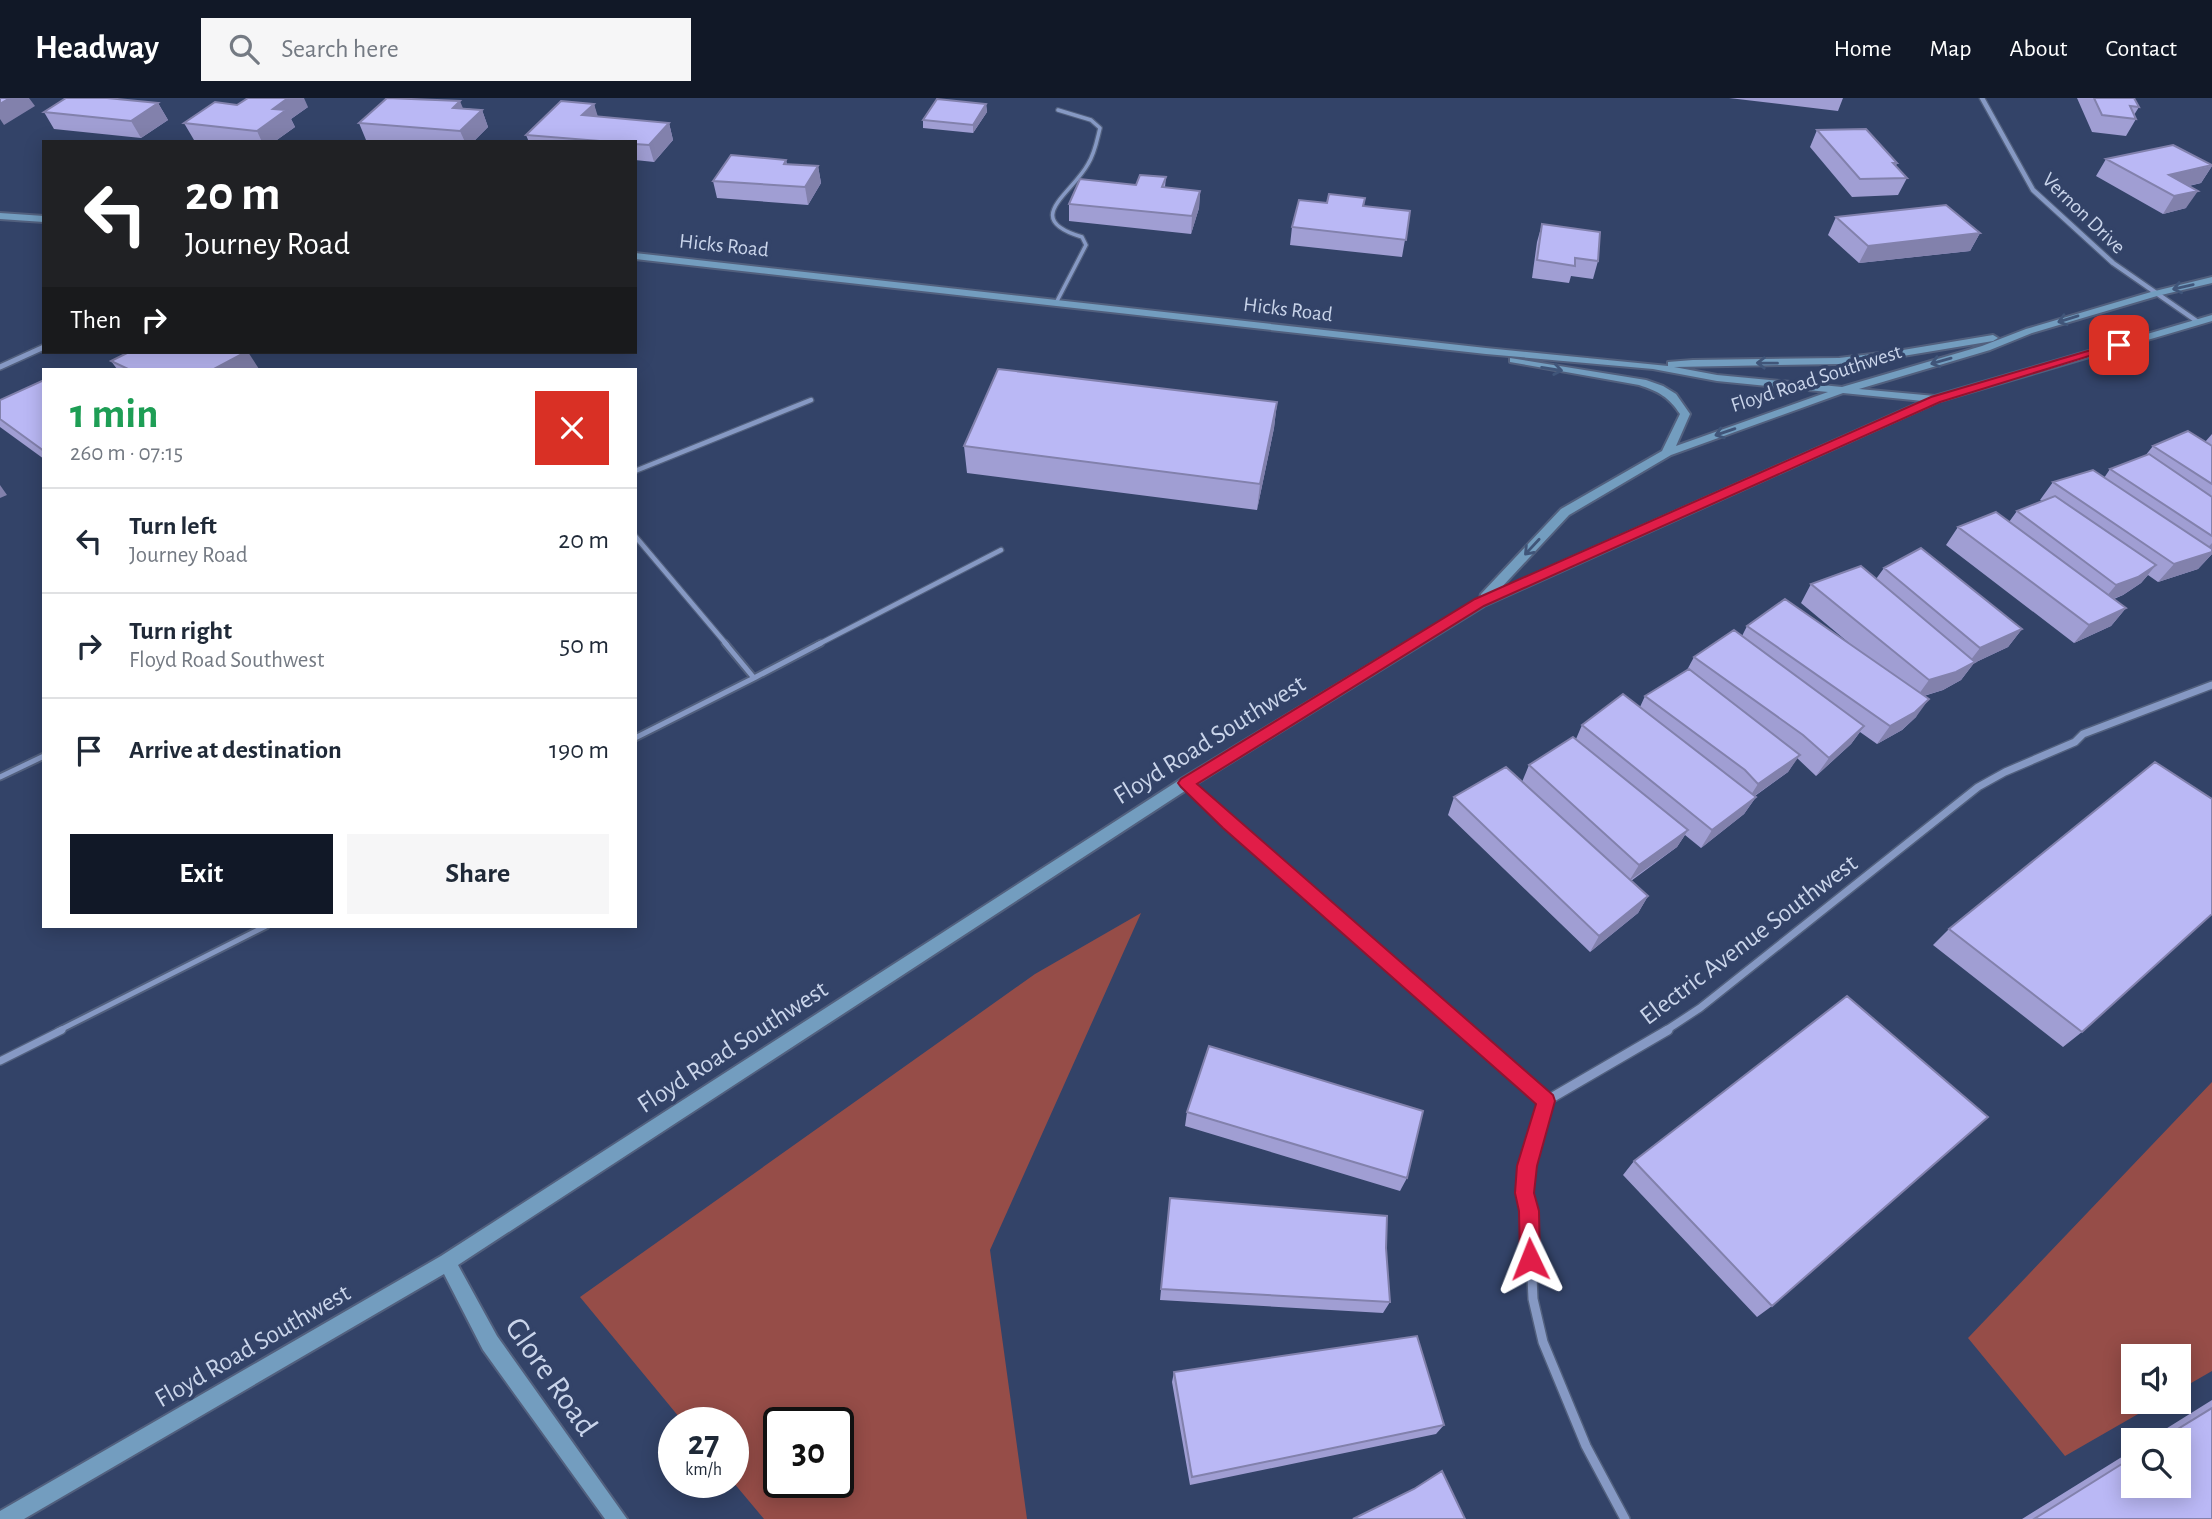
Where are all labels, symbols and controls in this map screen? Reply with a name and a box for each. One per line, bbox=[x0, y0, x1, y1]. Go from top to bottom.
search box bbox=[201, 18, 691, 81]
icon: search bbox=[225, 30, 263, 68]
text: Headway bbox=[35, 32, 159, 65]
text: Search here bbox=[281, 36, 399, 62]
text: Home bbox=[1834, 37, 1892, 61]
text: Map bbox=[1930, 37, 1972, 61]
text: About bbox=[2010, 37, 2067, 61]
text: Contact bbox=[2105, 37, 2177, 61]
icon: left bbox=[70, 168, 161, 259]
street label: Vernon Drive bbox=[2038, 169, 2129, 258]
text: 20 m bbox=[185, 170, 281, 219]
text: Journey Road bbox=[185, 228, 350, 260]
street label: Hicks Road bbox=[678, 230, 770, 261]
one-way arrow bbox=[2172, 281, 2195, 294]
street label: Hicks Road bbox=[1242, 294, 1334, 325]
icon: right bbox=[135, 301, 173, 339]
text: Then bbox=[70, 307, 121, 333]
one-way arrow bbox=[2057, 314, 2079, 327]
pin bbox=[2089, 315, 2149, 375]
icon: arrive bbox=[2100, 326, 2138, 364]
street label: Floyd Road Southwest bbox=[1728, 341, 1904, 416]
one-way arrow bbox=[1756, 356, 1779, 369]
one-way arrow bbox=[1930, 356, 1952, 369]
one-way arrow bbox=[1540, 362, 1563, 375]
button: close bbox=[535, 391, 609, 465]
text: 1 min bbox=[70, 393, 159, 435]
one-way arrow bbox=[1715, 427, 1737, 439]
text: 260 m · 07:15 bbox=[70, 442, 183, 465]
text: Turn left bbox=[129, 513, 217, 539]
icon: left bbox=[70, 522, 108, 560]
text: 20 m bbox=[558, 527, 609, 553]
one-way arrow bbox=[1524, 538, 1541, 555]
text: Journey Road bbox=[129, 544, 248, 567]
text: Turn right bbox=[129, 618, 232, 644]
icon: right bbox=[70, 627, 108, 665]
text: 50 m bbox=[559, 632, 609, 658]
text: Floyd Road Southwest bbox=[129, 649, 324, 672]
street label: Floyd Road Southwest bbox=[1109, 670, 1310, 809]
icon: arrive bbox=[70, 732, 108, 770]
text: Arrive at destination bbox=[129, 737, 342, 763]
text: 190 m bbox=[549, 737, 609, 763]
button: Exit bbox=[70, 834, 333, 914]
button: Share bbox=[347, 834, 609, 914]
street label: Electric Avenue Southwest bbox=[1635, 850, 1862, 1030]
street label: Floyd Road Southwest bbox=[633, 976, 832, 1118]
position arrow bbox=[1493, 1222, 1567, 1296]
street label: Floyd Road Southwest bbox=[150, 1279, 355, 1412]
street label: Glore Road bbox=[499, 1312, 603, 1442]
map controls bbox=[2121, 1344, 2191, 1498]
button: sound bbox=[2121, 1344, 2191, 1414]
speed limit sign: 30 bbox=[763, 1407, 854, 1498]
text: 27 bbox=[688, 1426, 719, 1461]
button: search bbox=[2121, 1428, 2191, 1498]
text: km/h bbox=[685, 1461, 722, 1479]

